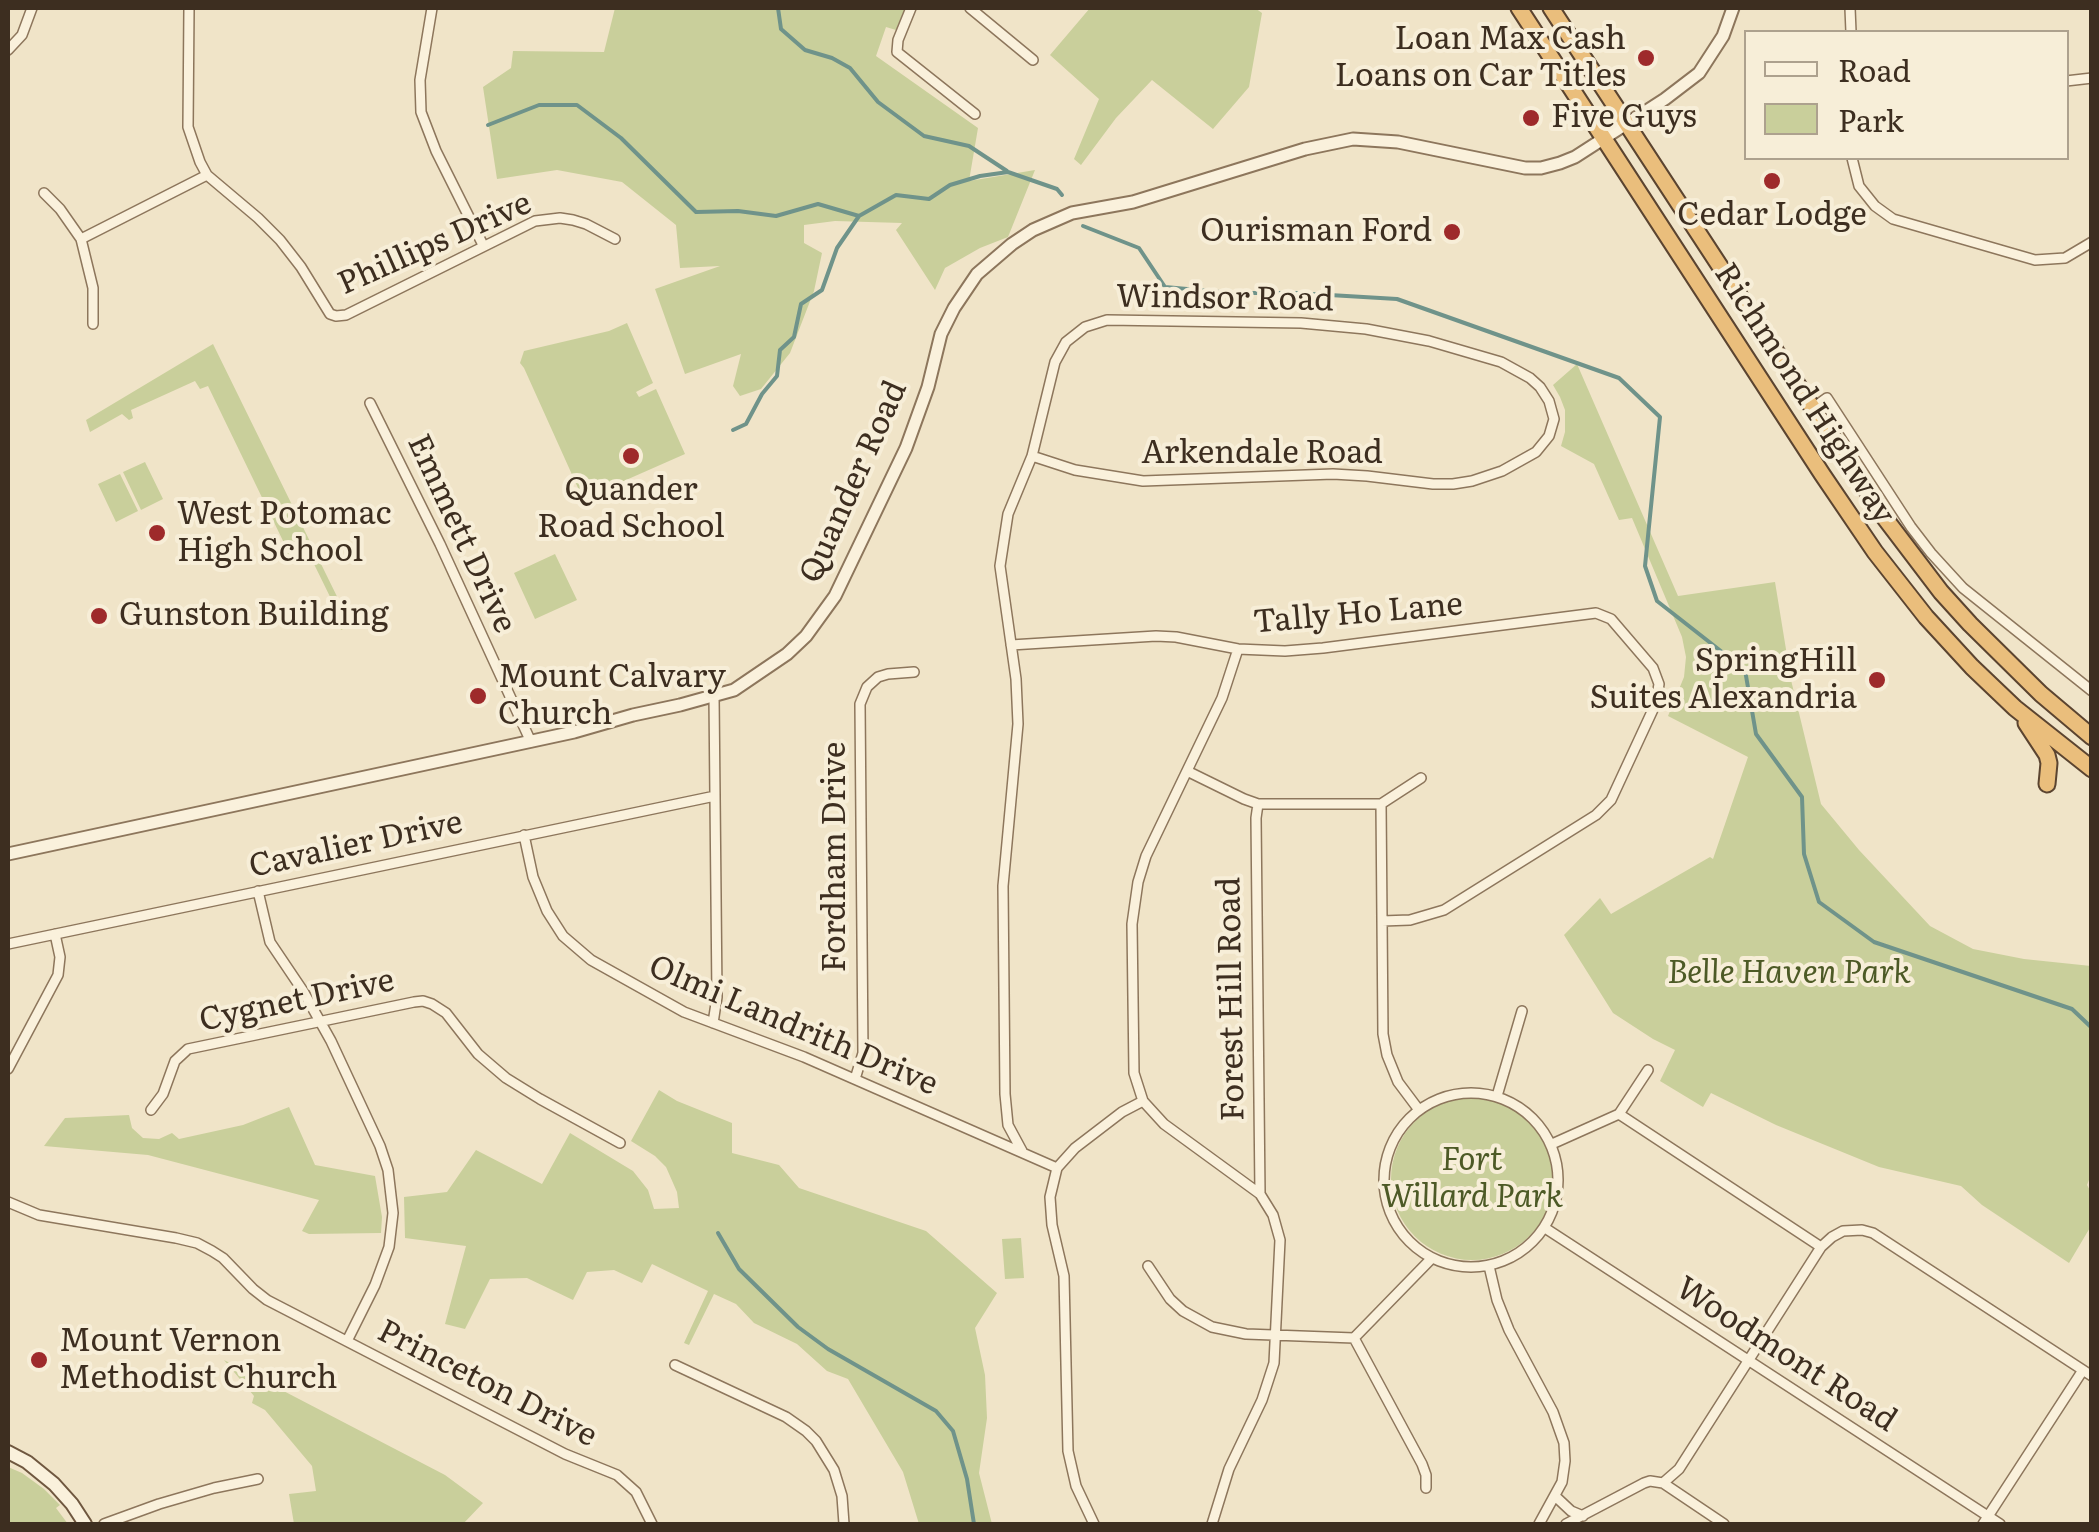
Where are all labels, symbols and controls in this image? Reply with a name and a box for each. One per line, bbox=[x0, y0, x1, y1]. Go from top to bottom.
place label: Loan Max Cash Loans on Car Titles bbox=[1335, 21, 1626, 96]
legend bbox=[1744, 30, 2069, 160]
marker: Loan Max Cash Loans on Car Titles bbox=[1635, 47, 1657, 69]
text: Road bbox=[1838, 47, 1911, 91]
text: Park bbox=[1838, 97, 1904, 141]
place label: Five Guys bbox=[1551, 99, 1697, 137]
marker: Five Guys bbox=[1520, 107, 1542, 129]
marker: Cedar Lodge bbox=[1761, 170, 1783, 192]
street label: Phillips Drive bbox=[332, 184, 538, 304]
place label: Cedar Lodge bbox=[1677, 197, 1867, 235]
place label: Ourisman Ford bbox=[1200, 213, 1432, 251]
marker: Ourisman Ford bbox=[1441, 221, 1463, 243]
street label: Richmond Highway bbox=[1705, 257, 1903, 531]
street label: Windsor Road bbox=[1116, 278, 1334, 320]
street label: Quander Road bbox=[792, 375, 916, 589]
street label: Emmett Drive bbox=[398, 429, 524, 639]
street label: Arkendale Road bbox=[1141, 435, 1383, 473]
marker: Quander Road School bbox=[620, 445, 642, 467]
place label: Quander Road School bbox=[537, 472, 725, 547]
place label: West Potomac High School bbox=[177, 496, 391, 571]
marker: West Potomac High School bbox=[146, 522, 168, 544]
street label: Tally Ho Lane bbox=[1252, 586, 1464, 642]
place label: Gunston Building bbox=[119, 597, 389, 635]
marker: Gunston Building bbox=[88, 605, 110, 627]
place label: SpringHill Suites Alexandria bbox=[1589, 643, 1857, 718]
place label: Mount Calvary Church bbox=[498, 659, 726, 734]
marker: SpringHill Suites Alexandria bbox=[1866, 669, 1888, 691]
marker: Mount Calvary Church bbox=[467, 685, 489, 707]
street label: Fordham Drive bbox=[817, 742, 855, 972]
street label: Cavalier Drive bbox=[246, 804, 466, 886]
street label: Forest Hill Road bbox=[1211, 877, 1253, 1121]
street label: Olmi Landrith Drive bbox=[643, 948, 943, 1104]
park label: Belle Haven Park bbox=[1667, 955, 1911, 993]
street label: Cygnet Drive bbox=[196, 962, 398, 1040]
park label: Fort Willard Park bbox=[1381, 1142, 1563, 1217]
street label: Woodmont Road bbox=[1668, 1269, 1904, 1441]
street label: Princeton Drive bbox=[371, 1312, 603, 1456]
place label: Mount Vernon Methodist Church bbox=[59, 1323, 337, 1398]
marker: Mount Vernon Methodist Church bbox=[28, 1349, 50, 1371]

